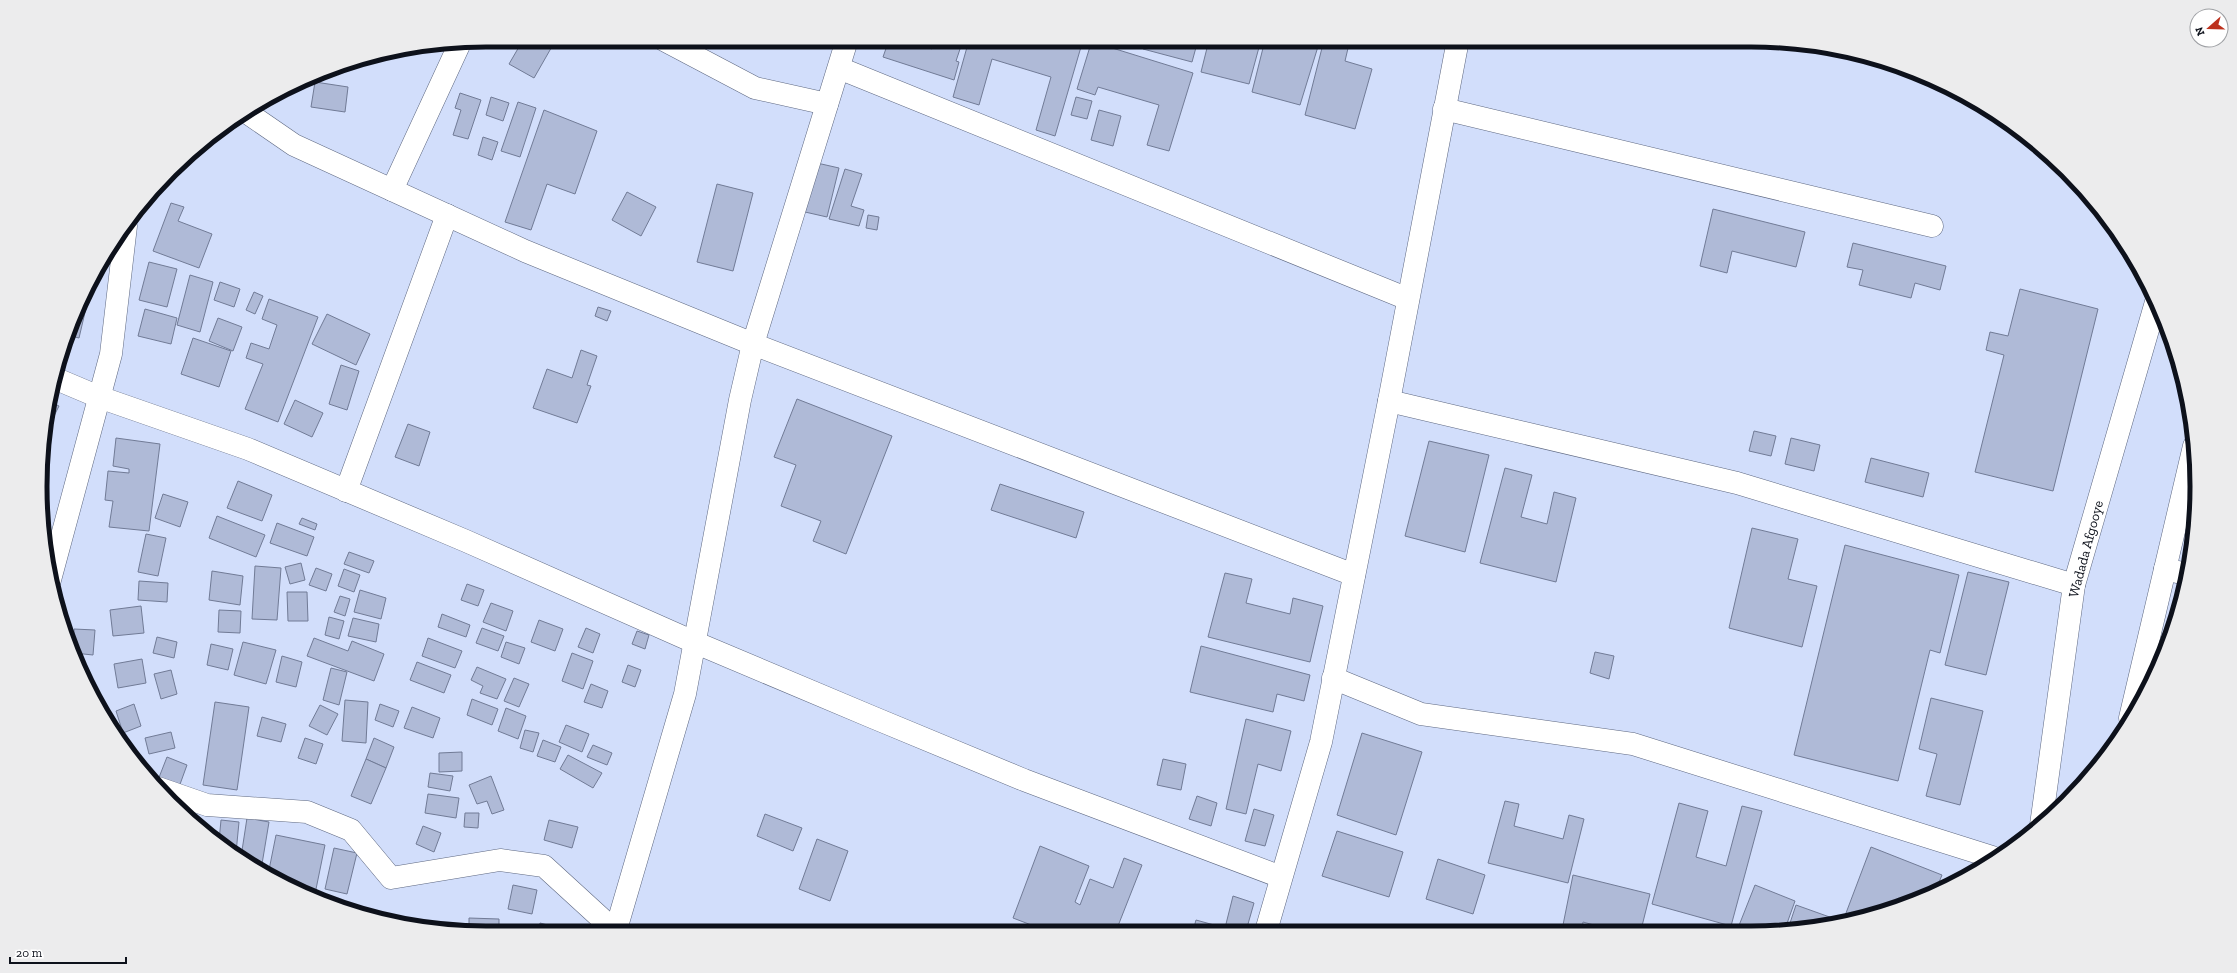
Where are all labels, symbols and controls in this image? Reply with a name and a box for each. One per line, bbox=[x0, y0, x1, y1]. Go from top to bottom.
north arrow bbox=[2189, 8, 2229, 48]
text: N bbox=[2192, 25, 2208, 37]
street label: Wadada Afgooye bbox=[2065, 498, 2107, 599]
scale bar bbox=[10, 939, 126, 965]
text: 20 m bbox=[16, 946, 43, 960]

